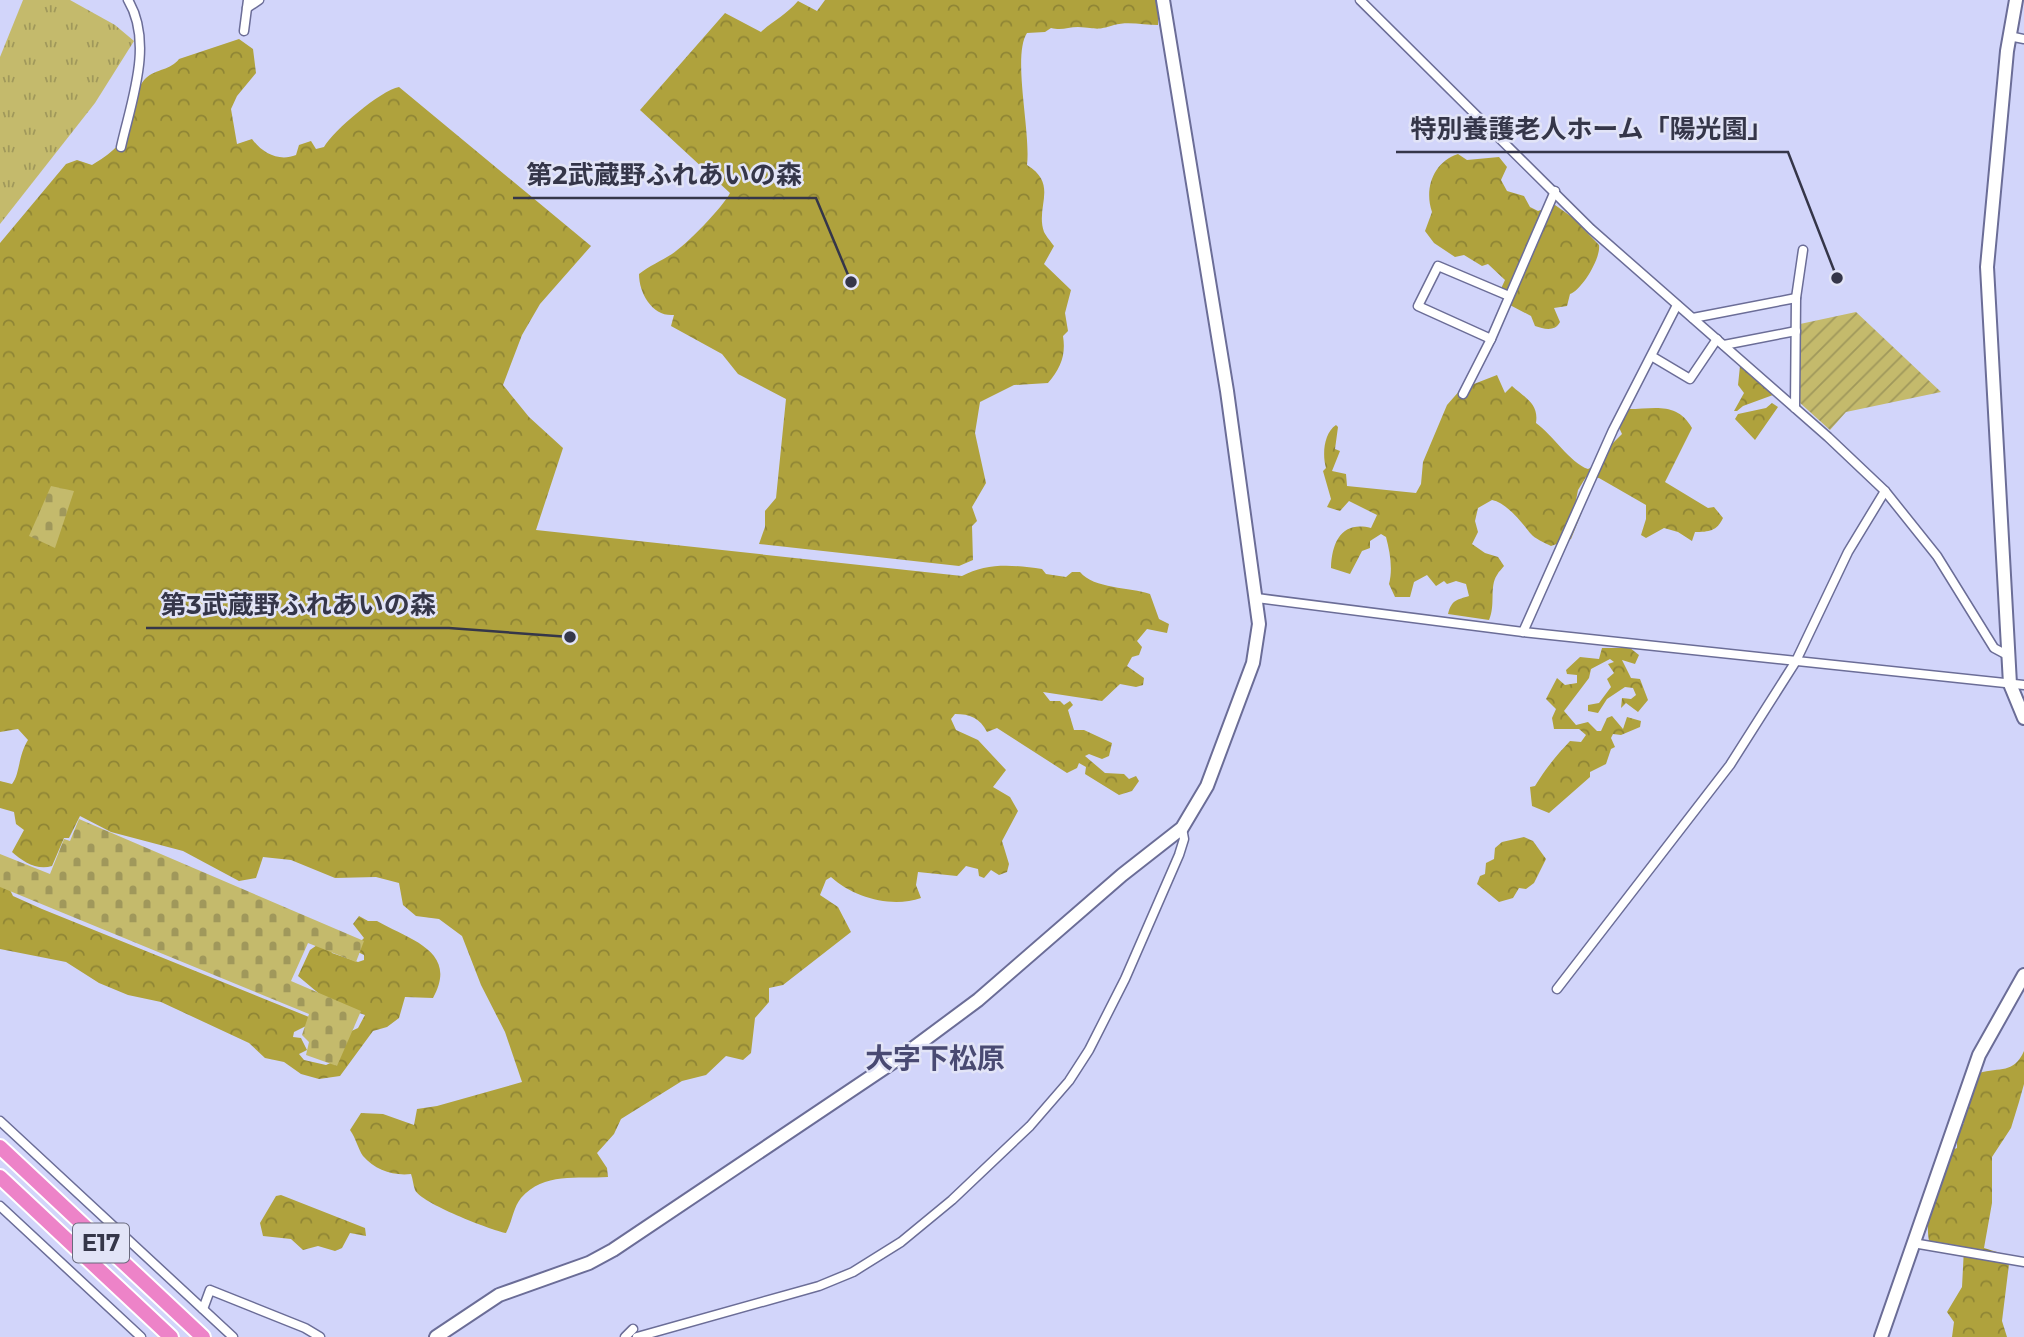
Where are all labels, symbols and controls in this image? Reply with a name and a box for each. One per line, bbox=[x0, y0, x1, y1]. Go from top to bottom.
callout: 特別養護老人ホーム「陽光園」 bbox=[1396, 105, 1788, 152]
text: 特別養護老人ホーム「陽光園」 bbox=[1410, 113, 1774, 145]
callout: 第2武蔵野ふれあいの森 bbox=[513, 151, 816, 198]
text: 第2武蔵野ふれあいの森 bbox=[526, 159, 802, 191]
callout: 第3武蔵野ふれあいの森 bbox=[146, 581, 449, 628]
text: 第3武蔵野ふれあいの森 bbox=[160, 589, 436, 621]
district label: 大字下松原 bbox=[865, 1041, 1005, 1075]
road number: E17 bbox=[73, 1224, 129, 1262]

